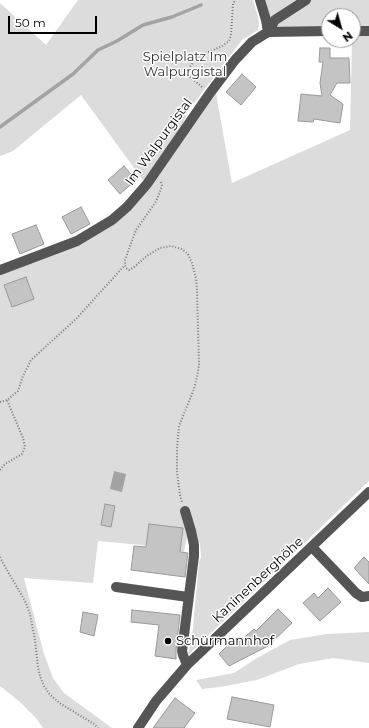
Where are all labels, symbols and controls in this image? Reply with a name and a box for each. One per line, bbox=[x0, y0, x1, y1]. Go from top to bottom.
scale bar bbox=[10, 8, 99, 34]
north arrow bbox=[321, 8, 361, 48]
text: 50 m bbox=[15, 15, 46, 30]
text: N bbox=[340, 29, 355, 45]
park label: Spielplatz Im Walpurgistal bbox=[143, 49, 227, 80]
street label: Im Walpurgistal bbox=[122, 96, 196, 188]
street label: Kaninenberghöhe bbox=[209, 534, 307, 626]
place label: Schürmannhof bbox=[176, 633, 274, 649]
marker: Schürmannhof bbox=[163, 636, 173, 646]

